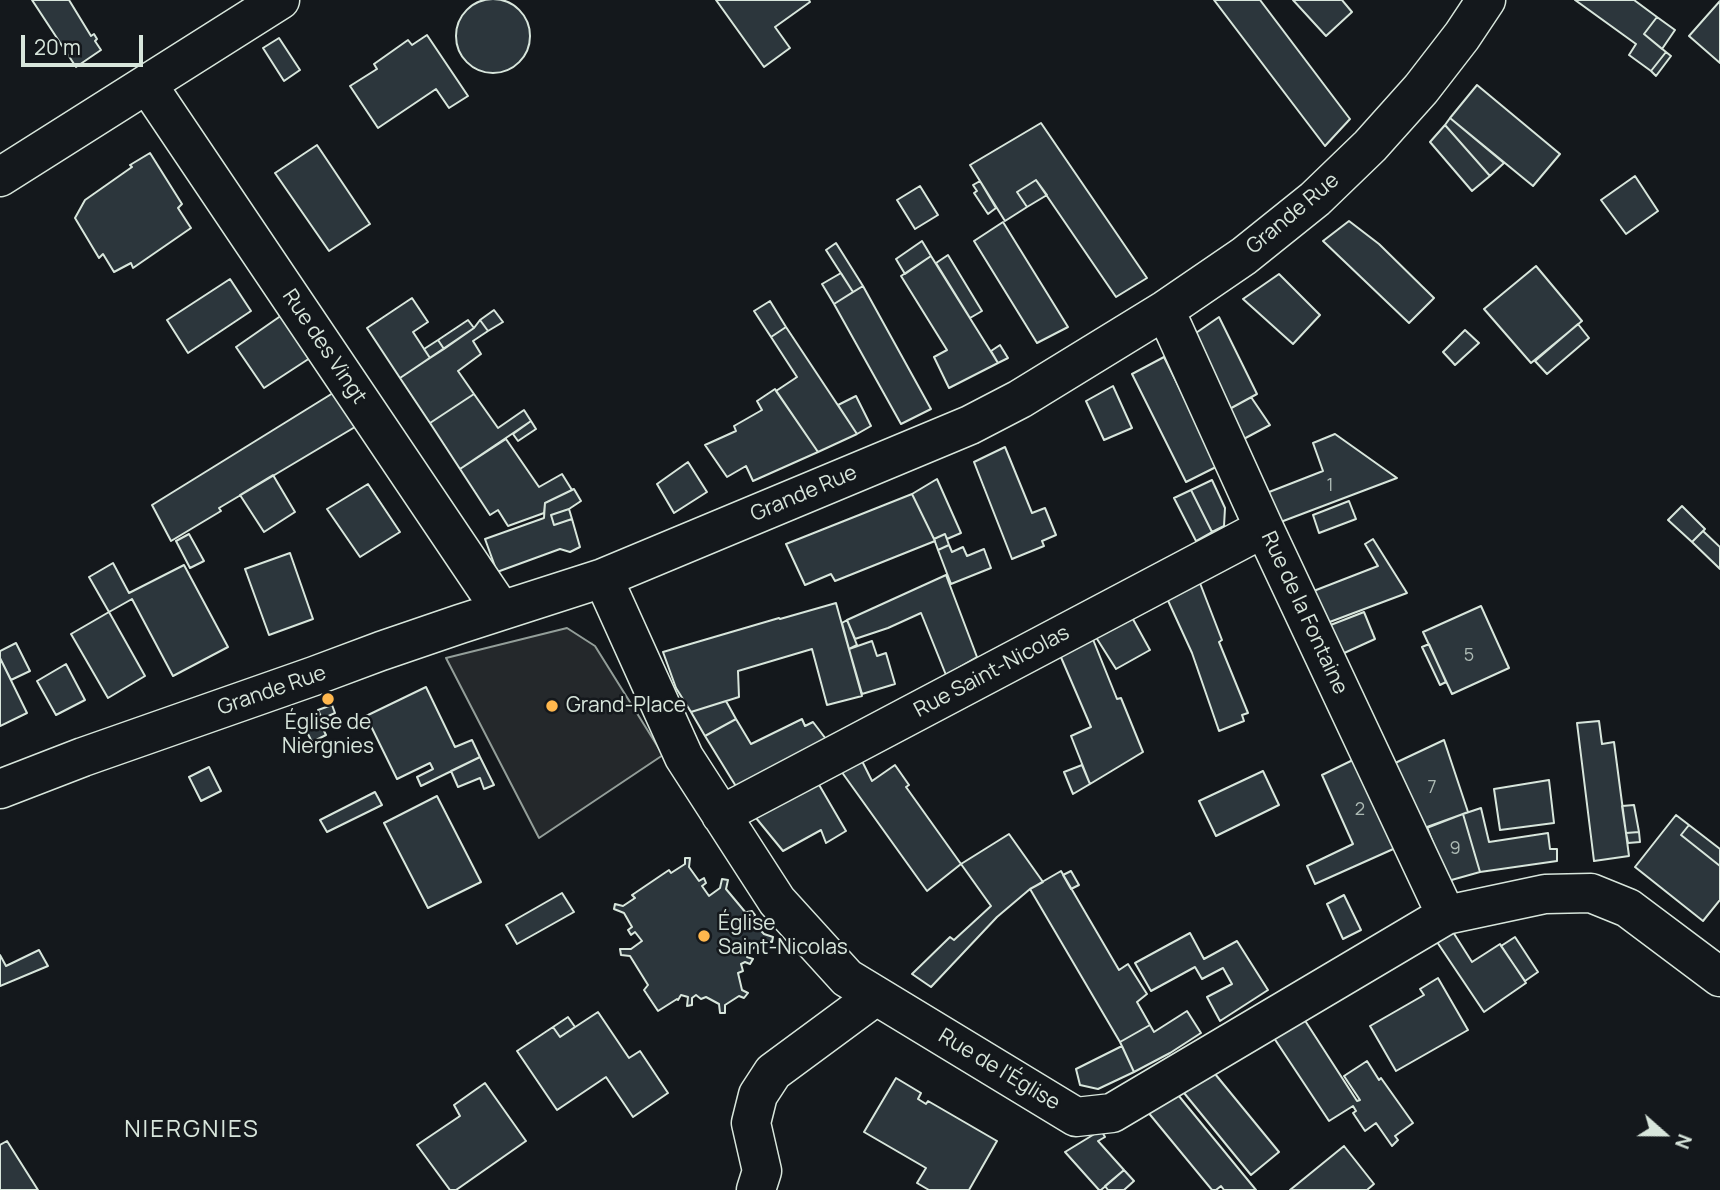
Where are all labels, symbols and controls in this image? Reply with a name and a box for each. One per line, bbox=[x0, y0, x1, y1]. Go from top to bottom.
scale bar bbox=[24, 21, 147, 65]
text: 20 m bbox=[34, 33, 81, 61]
street label: Grande Rue bbox=[1242, 168, 1344, 260]
street label: Rue des Vingt bbox=[276, 285, 372, 409]
street label: Grande Rue bbox=[747, 460, 861, 528]
house number: 1 bbox=[1326, 475, 1334, 497]
street label: Rue de la Fontaine bbox=[1255, 528, 1353, 698]
street label: Rue Saint-Nicolas bbox=[910, 620, 1074, 724]
house number: 5 bbox=[1464, 645, 1474, 667]
street label: Grande Rue bbox=[215, 661, 329, 721]
marker: Église de Niergnies bbox=[320, 691, 336, 707]
place label: Grand-Place bbox=[566, 693, 686, 719]
marker: Grand-Place bbox=[544, 698, 560, 714]
place label: Église de Niergnies bbox=[282, 710, 374, 760]
house number: 7 bbox=[1427, 777, 1437, 799]
house number: 2 bbox=[1355, 799, 1365, 821]
house number: 9 bbox=[1449, 838, 1461, 860]
place label: Église Saint-Nicolas bbox=[718, 911, 848, 961]
marker: Église Saint-Nicolas bbox=[696, 928, 712, 944]
street label: Rue de l'Église bbox=[934, 1024, 1064, 1116]
north arrow bbox=[1629, 1099, 1699, 1169]
district label: NIERGNIES bbox=[125, 1116, 259, 1144]
text: N bbox=[1669, 1130, 1698, 1153]

